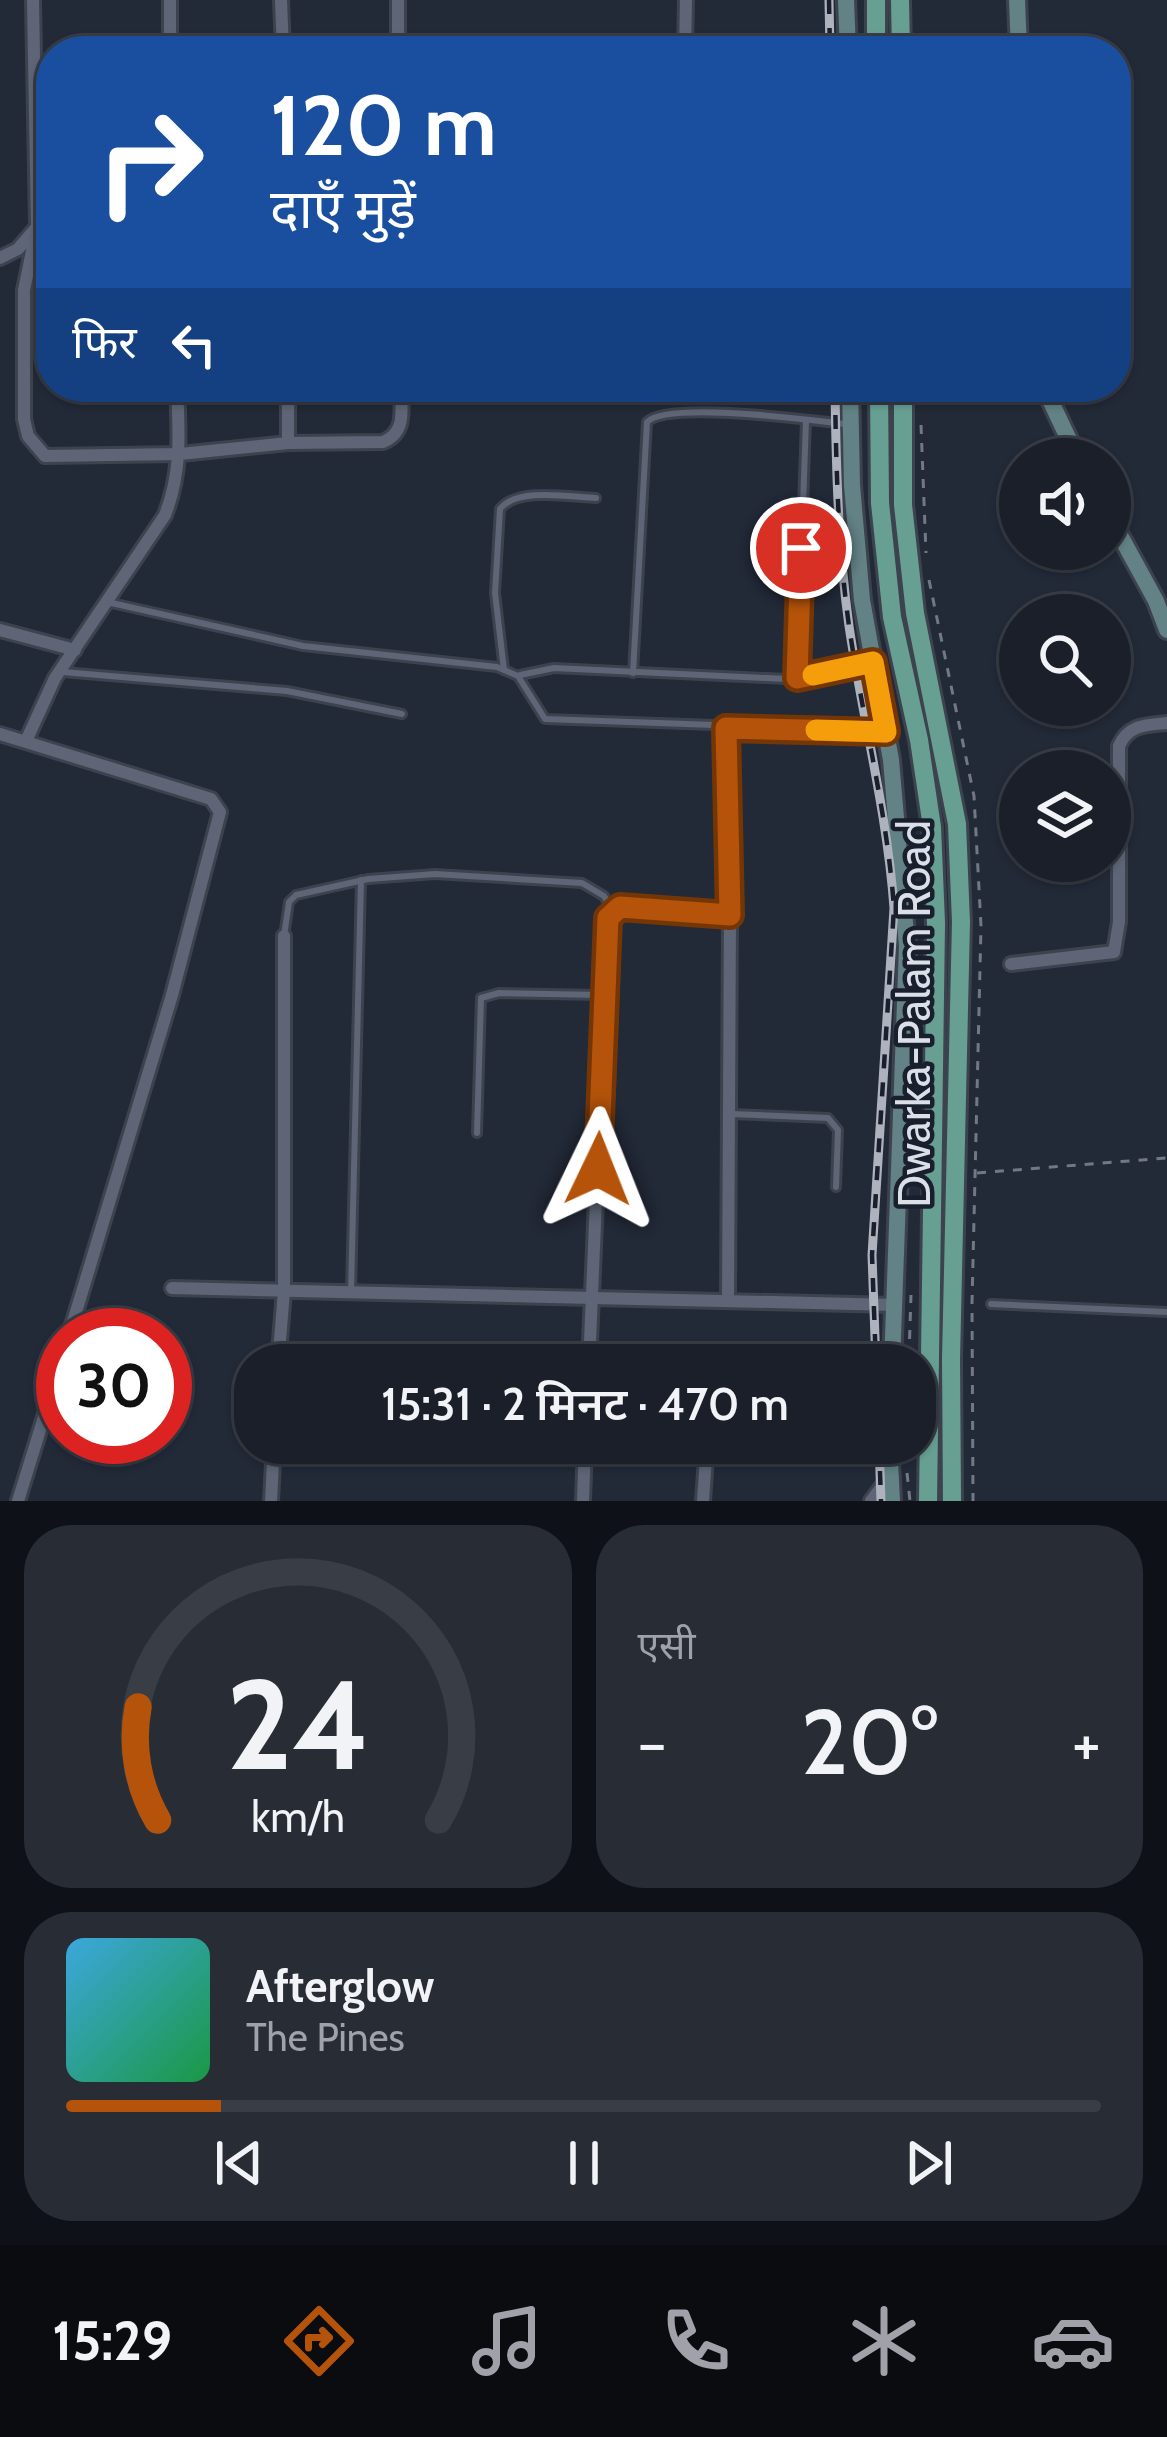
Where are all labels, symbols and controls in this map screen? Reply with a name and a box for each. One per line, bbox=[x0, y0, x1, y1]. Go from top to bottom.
text: 120 m bbox=[270, 74, 497, 176]
icon: right bbox=[72, 84, 228, 240]
text: दाएँ मुड़ें bbox=[270, 176, 416, 242]
icon: left bbox=[161, 312, 227, 378]
text: फिर bbox=[72, 315, 137, 369]
map controls bbox=[999, 438, 1131, 882]
button: sound bbox=[999, 438, 1131, 570]
pin bbox=[750, 497, 852, 599]
icon: arrive bbox=[768, 515, 834, 581]
button: search bbox=[999, 594, 1131, 726]
button: layers bbox=[999, 750, 1131, 882]
street label: Dwarka-Palam Road bbox=[887, 820, 941, 1208]
position arrow bbox=[535, 1106, 661, 1232]
speed limit sign: 30 bbox=[36, 1308, 192, 1464]
text: 15:31 · 2 मिनट · 470 m bbox=[381, 1377, 789, 1431]
text: एसी bbox=[638, 1621, 696, 1669]
text: 24 bbox=[226, 1649, 370, 1800]
text: 20° bbox=[801, 1687, 938, 1797]
text: − bbox=[638, 1702, 667, 1783]
text: + bbox=[1072, 1702, 1101, 1783]
text: km/h bbox=[251, 1790, 345, 1842]
text: Afterglow bbox=[246, 1959, 434, 2013]
text: The Pines bbox=[246, 2013, 405, 2061]
icon: previous bbox=[206, 2130, 272, 2196]
icon: pause bbox=[551, 2130, 617, 2196]
icon: next bbox=[896, 2130, 962, 2196]
icon: directions bbox=[277, 2299, 361, 2383]
icon: music bbox=[465, 2299, 549, 2383]
icon: phone bbox=[654, 2299, 738, 2383]
icon: climate bbox=[842, 2299, 926, 2383]
icon: car bbox=[1031, 2299, 1115, 2383]
text: 15:29 bbox=[52, 2308, 172, 2374]

